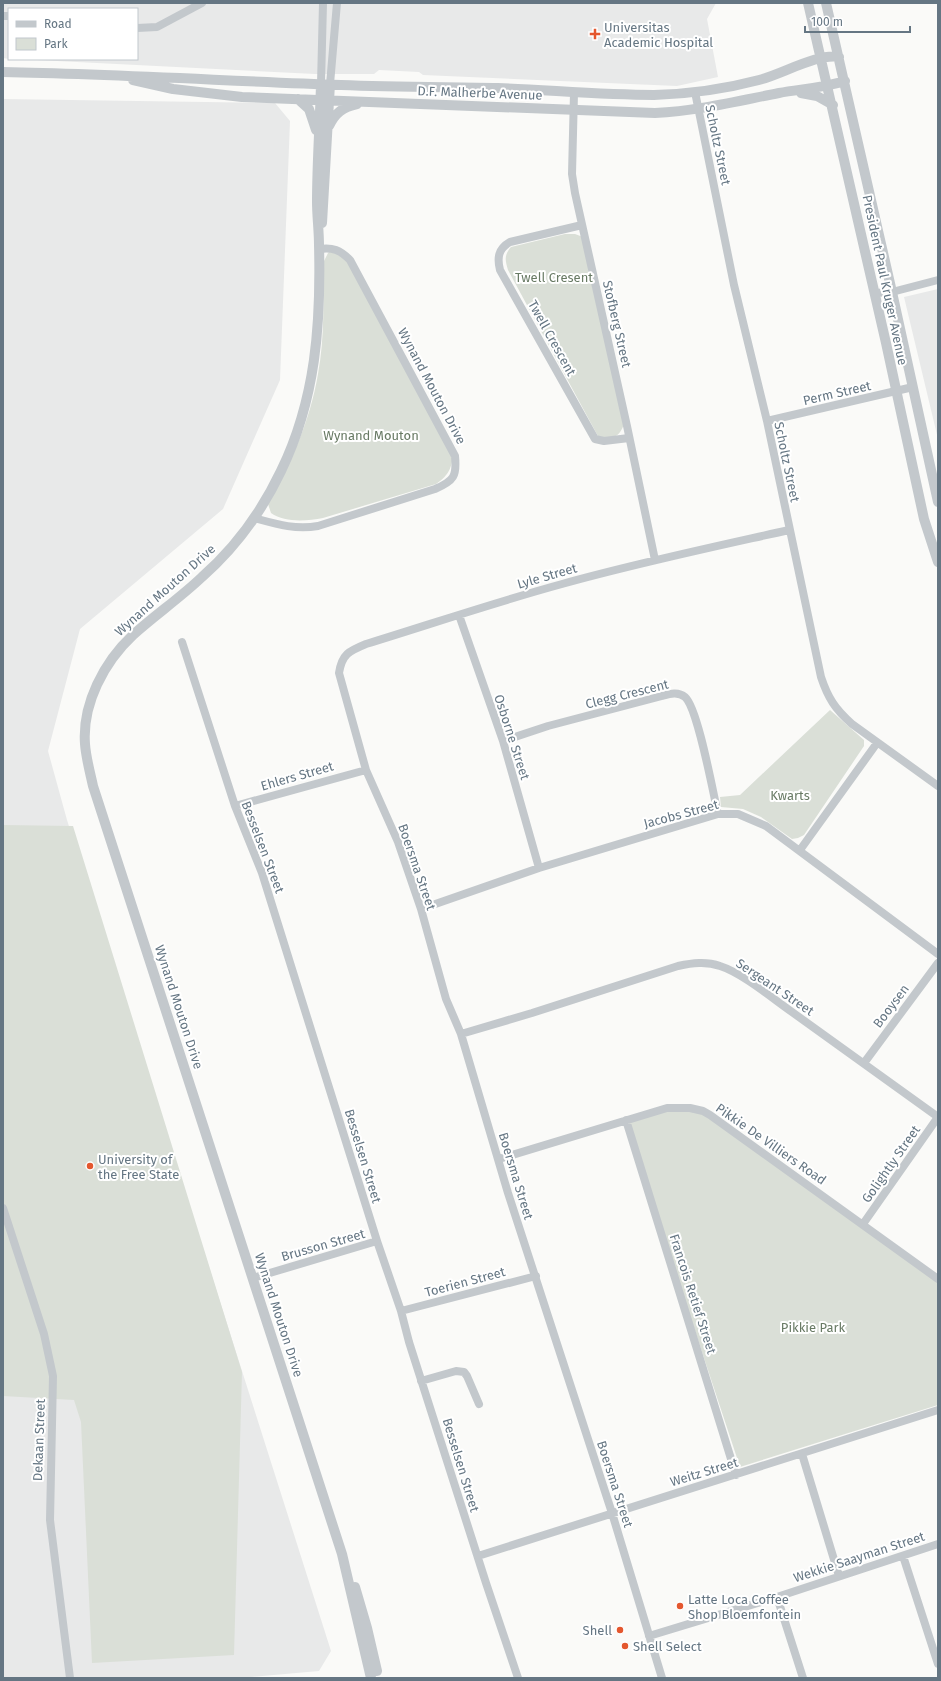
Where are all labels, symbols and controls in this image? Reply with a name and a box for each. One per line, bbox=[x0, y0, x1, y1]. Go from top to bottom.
legend bbox=[8, 8, 138, 60]
scale bar bbox=[805, 8, 910, 34]
text: 100 m bbox=[811, 15, 843, 29]
text: Road bbox=[44, 17, 72, 31]
place label: Universitas Academic Hospital bbox=[604, 20, 713, 50]
marker: Universitas Academic Hospital bbox=[589, 28, 601, 40]
text: Park bbox=[44, 37, 68, 51]
street label: D.F. Malherbe Avenue bbox=[417, 83, 543, 103]
street label: Scholtz Street bbox=[702, 104, 734, 187]
street label: President Paul Kruger Avenue bbox=[860, 194, 910, 366]
park label: Twell Cresent bbox=[515, 270, 593, 285]
street label: Stofberg Street bbox=[600, 279, 634, 369]
street label: Twell Crescent bbox=[525, 298, 579, 379]
street label: Wynand Mouton Drive bbox=[395, 325, 469, 447]
street label: Perm Street bbox=[802, 378, 873, 408]
street label: Scholtz Street bbox=[771, 421, 803, 504]
park label: Wynand Mouton bbox=[323, 428, 419, 443]
street label: Wynand Mouton Drive bbox=[112, 541, 218, 639]
street label: Lyle Street bbox=[515, 560, 579, 592]
street label: Clegg Crescent bbox=[584, 676, 670, 712]
street label: Osborne Street bbox=[491, 692, 533, 782]
street label: Ehlers Street bbox=[259, 758, 335, 794]
park label: Kwarts bbox=[770, 788, 810, 803]
street label: Jacobs Street bbox=[642, 797, 720, 831]
street label: Besselsen Street bbox=[239, 799, 288, 895]
street label: Boersma Street bbox=[395, 822, 439, 912]
street label: Wynand Mouton Drive bbox=[152, 943, 206, 1071]
street label: Sergeant Street bbox=[733, 955, 817, 1019]
street label: Booysen bbox=[870, 981, 912, 1031]
street label: Pikkie De Villiers Road bbox=[713, 1100, 829, 1188]
street label: Besselsen Street bbox=[342, 1107, 384, 1205]
street label: Golightly Street bbox=[859, 1122, 923, 1206]
street label: Boersma Street bbox=[496, 1131, 536, 1222]
place label: University of the Free State bbox=[98, 1152, 179, 1182]
marker: University of the Free State bbox=[85, 1161, 95, 1171]
street label: Brusson Street bbox=[279, 1226, 367, 1264]
street label: Francois Retief Street bbox=[667, 1232, 720, 1356]
street label: Wynand Mouton Drive bbox=[252, 1251, 306, 1379]
street label: Toerien Street bbox=[423, 1264, 507, 1300]
park label: Pikkie Park bbox=[781, 1320, 845, 1335]
street label: Dekaan Street bbox=[30, 1398, 48, 1481]
street label: Besselsen Street bbox=[440, 1416, 482, 1514]
street label: Boersma Street bbox=[594, 1439, 636, 1530]
street label: Weitz Street bbox=[668, 1454, 740, 1489]
street label: Wekkie Saayman Street bbox=[791, 1529, 927, 1585]
place label: Latte Loca Coffee Shop Bloemfontein bbox=[688, 1592, 801, 1622]
marker: Latte Loca Coffee Shop Bloemfontein bbox=[675, 1601, 685, 1611]
place label: Shell bbox=[583, 1623, 612, 1638]
marker: Shell bbox=[615, 1625, 625, 1635]
place label: Shell Select bbox=[633, 1639, 702, 1654]
marker: Shell Select bbox=[620, 1641, 630, 1651]

